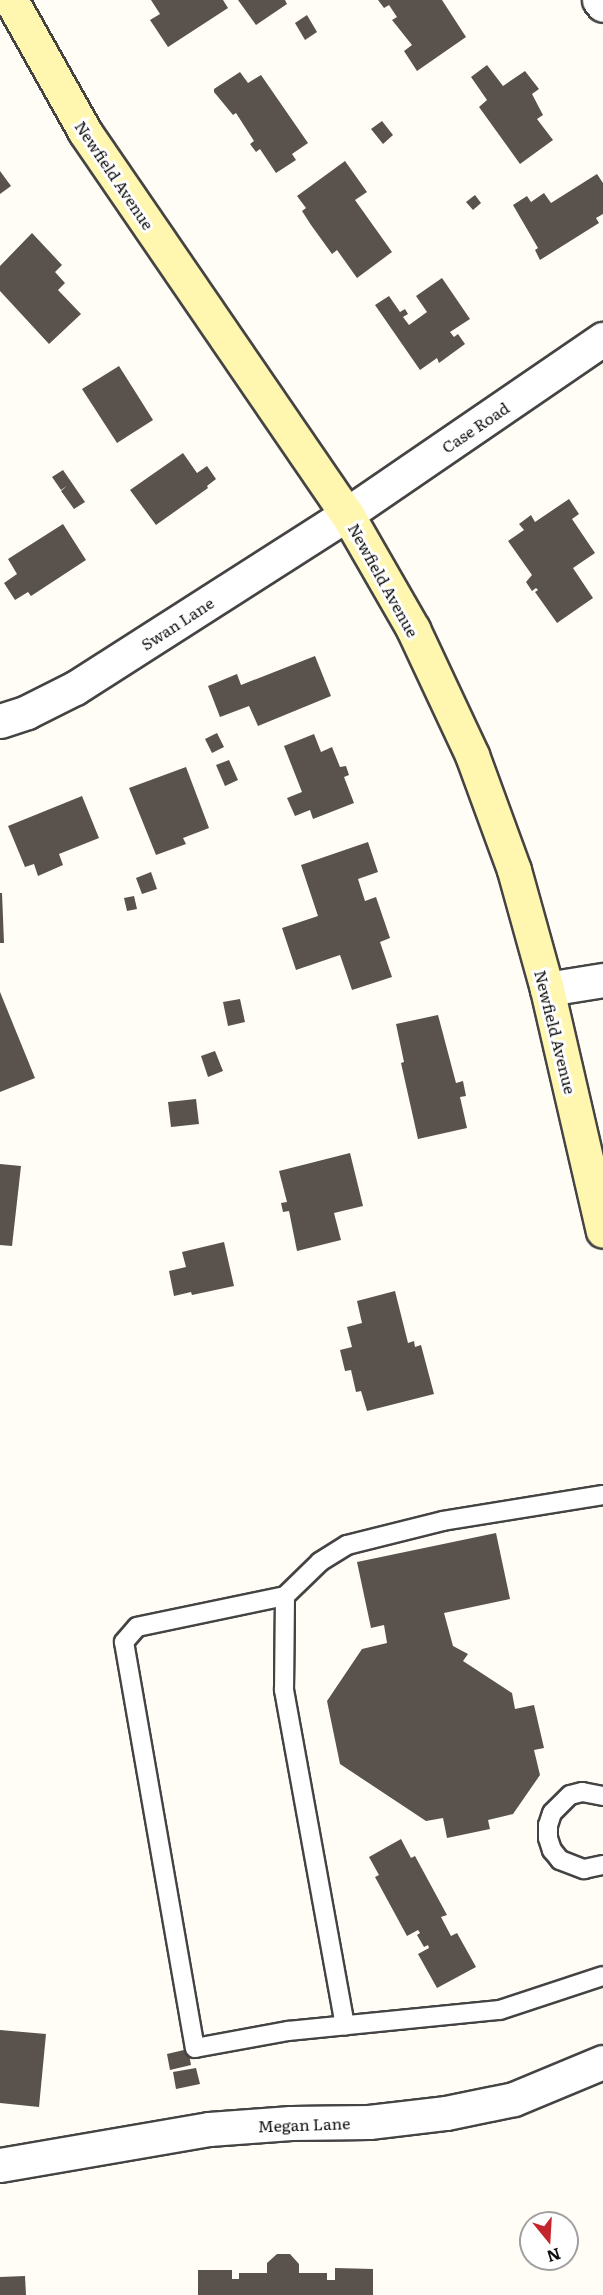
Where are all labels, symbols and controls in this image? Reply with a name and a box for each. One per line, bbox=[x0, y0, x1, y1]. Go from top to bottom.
street label: Newfield Avenue bbox=[71, 117, 159, 233]
street label: Case Road bbox=[438, 398, 512, 456]
street label: Newfield Avenue bbox=[345, 520, 423, 640]
street label: Swan Lane bbox=[137, 592, 217, 654]
street label: Newfield Avenue bbox=[531, 968, 581, 1096]
street label: Megan Lane bbox=[257, 2113, 351, 2135]
north arrow bbox=[519, 2211, 579, 2271]
text: N bbox=[544, 2243, 564, 2270]

